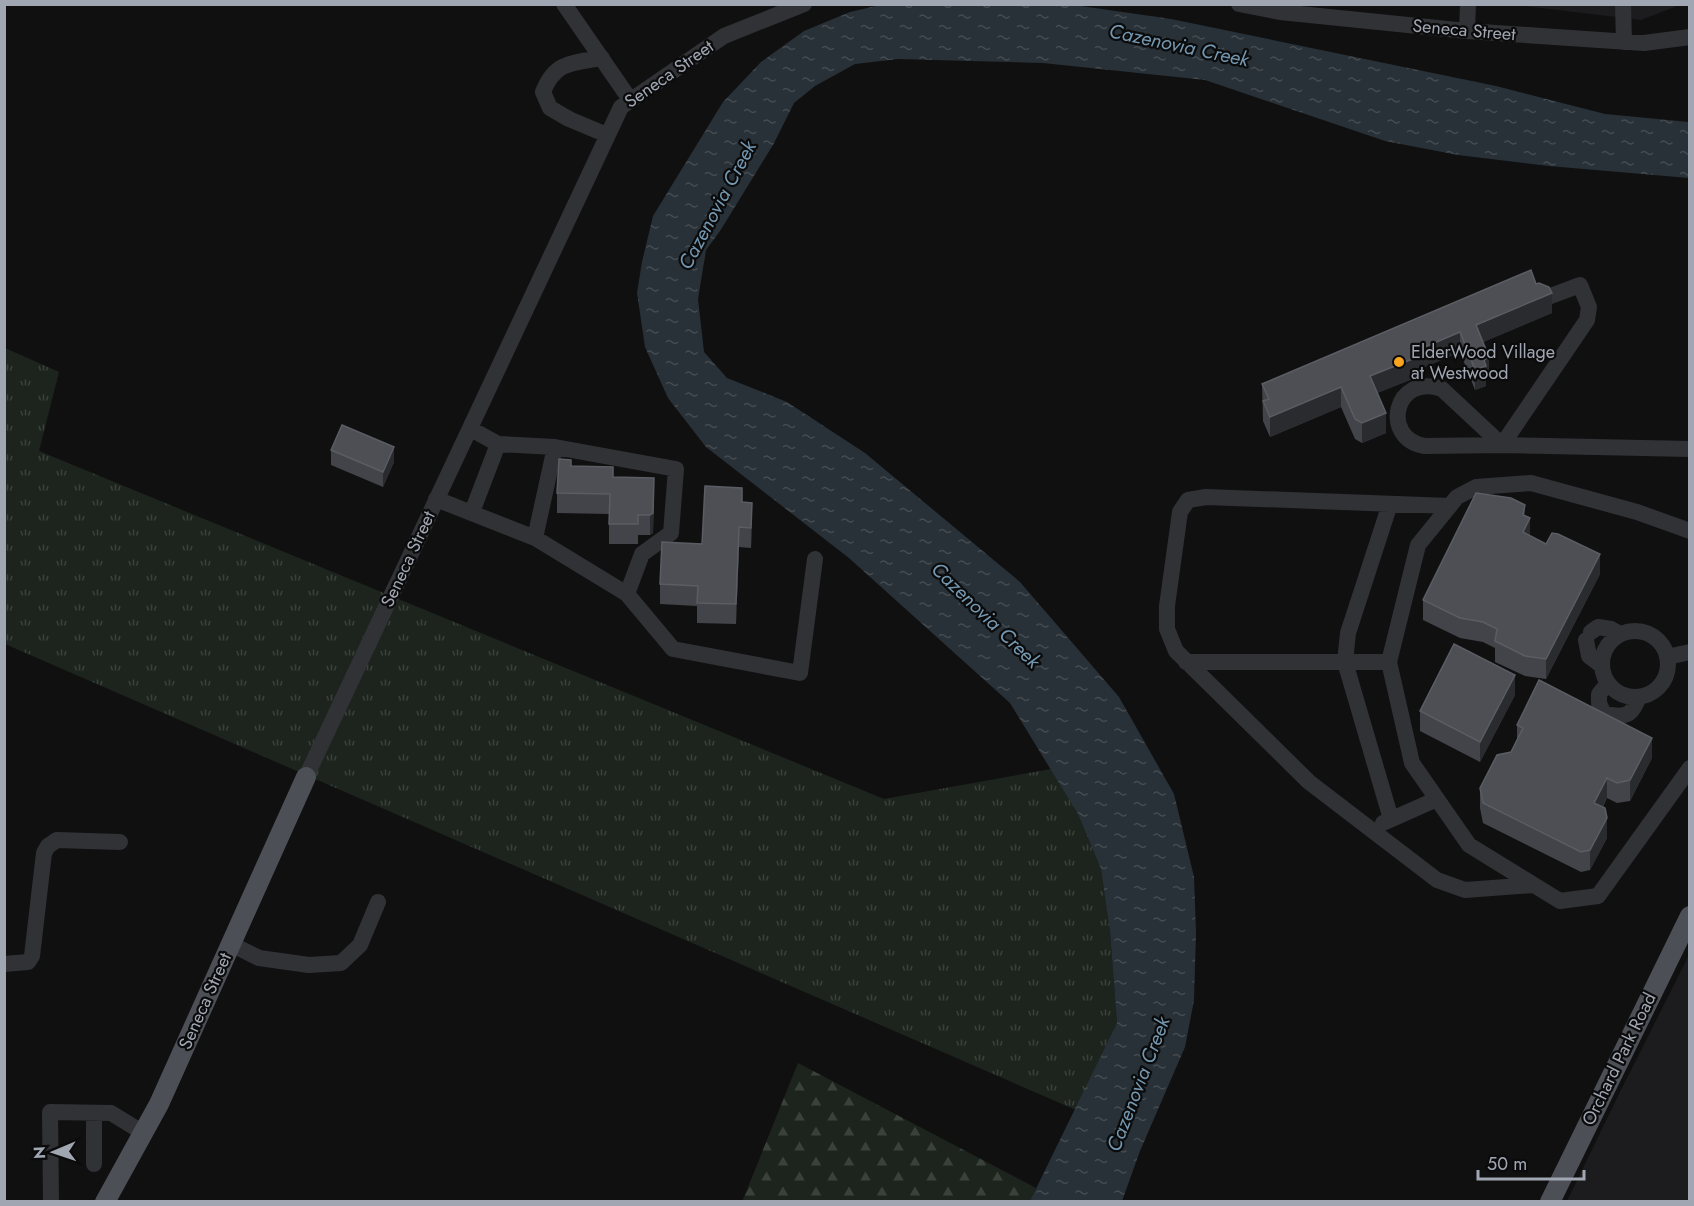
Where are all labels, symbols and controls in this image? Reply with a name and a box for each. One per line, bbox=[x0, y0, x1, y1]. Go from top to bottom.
street label: Seneca Street bbox=[1411, 13, 1517, 48]
water label: Cazenovia Creek bbox=[1106, 17, 1253, 75]
street label: Seneca Street bbox=[619, 33, 719, 114]
water label: Cazenovia Creek bbox=[671, 134, 764, 275]
place label: ElderWood Village at Westwood bbox=[1411, 339, 1555, 386]
marker: ElderWood Village at Westwood bbox=[1392, 355, 1406, 369]
street label: Seneca Street bbox=[374, 506, 442, 611]
water label: Cazenovia Creek bbox=[924, 555, 1048, 676]
street label: Seneca Street bbox=[172, 948, 238, 1054]
street label: Orchard Park Road bbox=[1576, 988, 1662, 1130]
water label: Cazenovia Creek bbox=[1099, 1011, 1178, 1156]
north arrow bbox=[24, 1122, 84, 1182]
scale bar bbox=[1478, 1143, 1584, 1181]
text: N bbox=[28, 1146, 51, 1159]
text: 50 m bbox=[1487, 1151, 1527, 1177]

